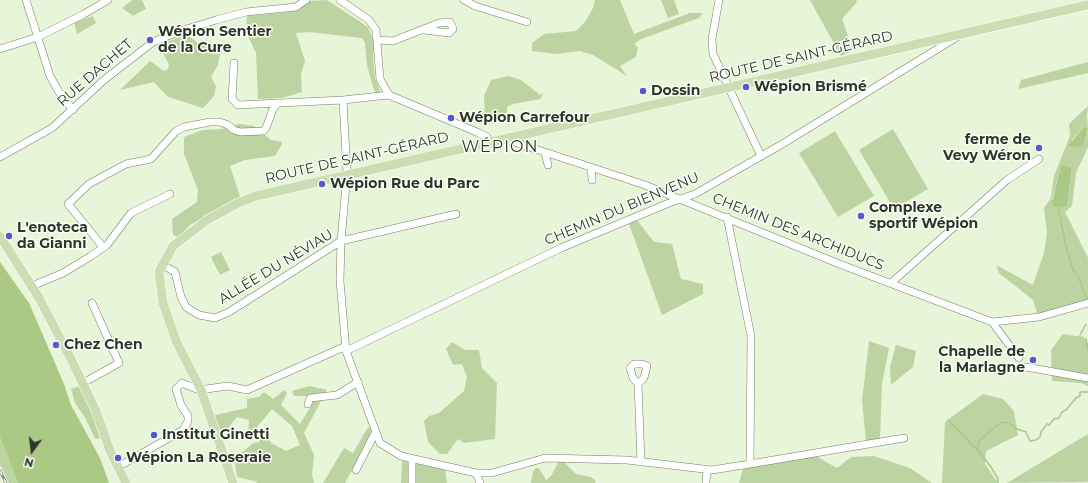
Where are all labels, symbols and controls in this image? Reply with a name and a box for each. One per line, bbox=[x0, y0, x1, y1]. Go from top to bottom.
place label: Wépion Sentier de la Cure bbox=[158, 24, 272, 56]
street label: ROUTE DE SAINT-GÉRARD bbox=[708, 28, 894, 86]
marker: Wépion Sentier de la Cure bbox=[145, 35, 155, 45]
street label: RUE DACHET bbox=[54, 36, 136, 110]
place label: Wépion Brismé bbox=[754, 79, 867, 95]
marker: Wépion Brismé bbox=[741, 82, 751, 92]
place label: Dossin bbox=[651, 83, 700, 99]
marker: Dossin bbox=[638, 86, 648, 96]
place label: Wépion Carrefour bbox=[459, 110, 590, 126]
marker: Wépion Carrefour bbox=[446, 113, 456, 123]
street label: ROUTE DE SAINT-GÉRARD bbox=[264, 129, 450, 187]
place label: ferme de Vevy Wéron bbox=[943, 132, 1031, 164]
district label: WÉPION bbox=[462, 137, 538, 157]
marker: ferme de Vevy Wéron bbox=[1034, 143, 1044, 153]
street label: CHEMIN DU BIENVENU bbox=[542, 169, 702, 249]
place label: Wépion Rue du Parc bbox=[330, 176, 480, 192]
marker: Wépion Rue du Parc bbox=[317, 179, 327, 189]
street label: CHEMIN DES ARCHIDUCS bbox=[710, 190, 886, 274]
place label: Complexe sportif Wépion bbox=[869, 200, 978, 232]
marker: Complexe sportif Wépion bbox=[856, 211, 866, 221]
place label: L'enoteca da Gianni bbox=[17, 220, 88, 252]
street label: ALLÉE DU NÉVIAU bbox=[216, 226, 336, 308]
marker: L'enoteca da Gianni bbox=[4, 231, 14, 241]
place label: Chez Chen bbox=[64, 337, 143, 353]
marker: Chez Chen bbox=[51, 340, 61, 350]
place label: Chapelle de la Marlagne bbox=[938, 344, 1025, 376]
marker: Chapelle de la Marlagne bbox=[1028, 355, 1038, 365]
place label: Institut Ginetti bbox=[162, 427, 270, 443]
marker: Institut Ginetti bbox=[149, 430, 159, 440]
north arrow bbox=[12, 431, 52, 471]
place label: Wépion La Roseraie bbox=[126, 450, 271, 466]
marker: Wépion La Roseraie bbox=[113, 453, 123, 463]
text: N bbox=[23, 455, 35, 471]

